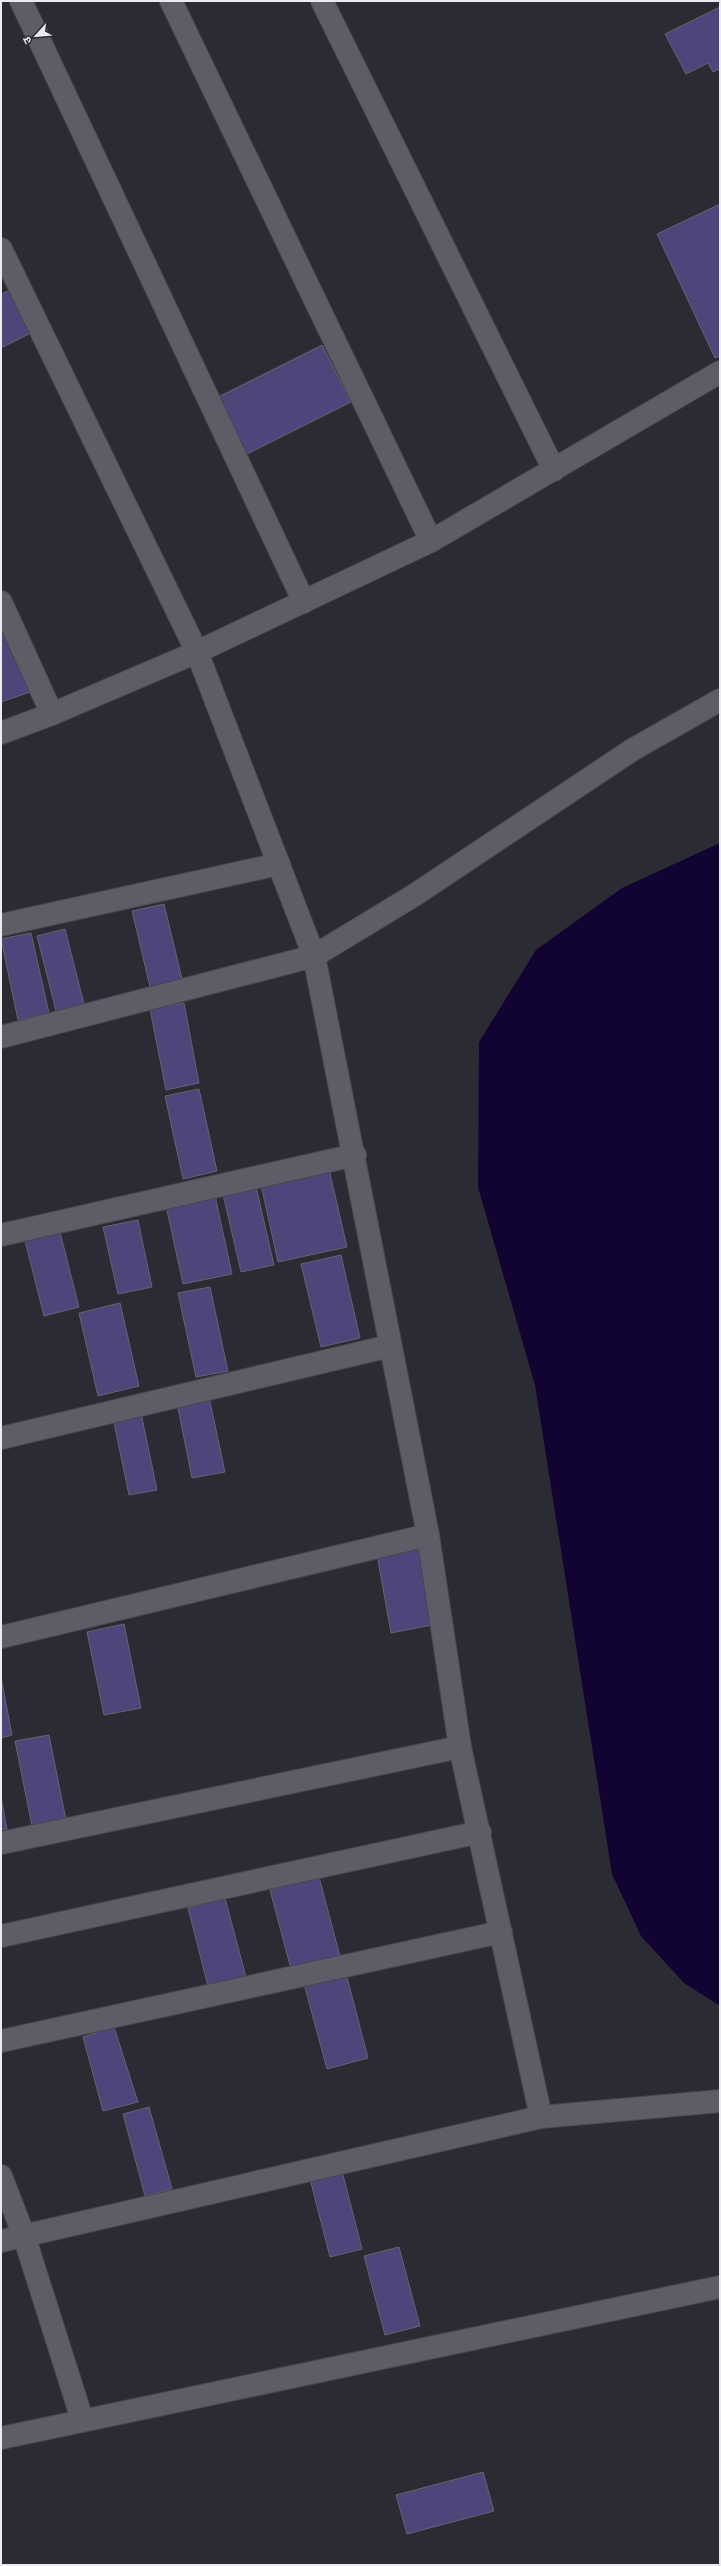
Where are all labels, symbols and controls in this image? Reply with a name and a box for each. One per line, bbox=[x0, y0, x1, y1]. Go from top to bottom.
north arrow bbox=[16, 16, 56, 56]
text: उ bbox=[20, 34, 35, 46]

